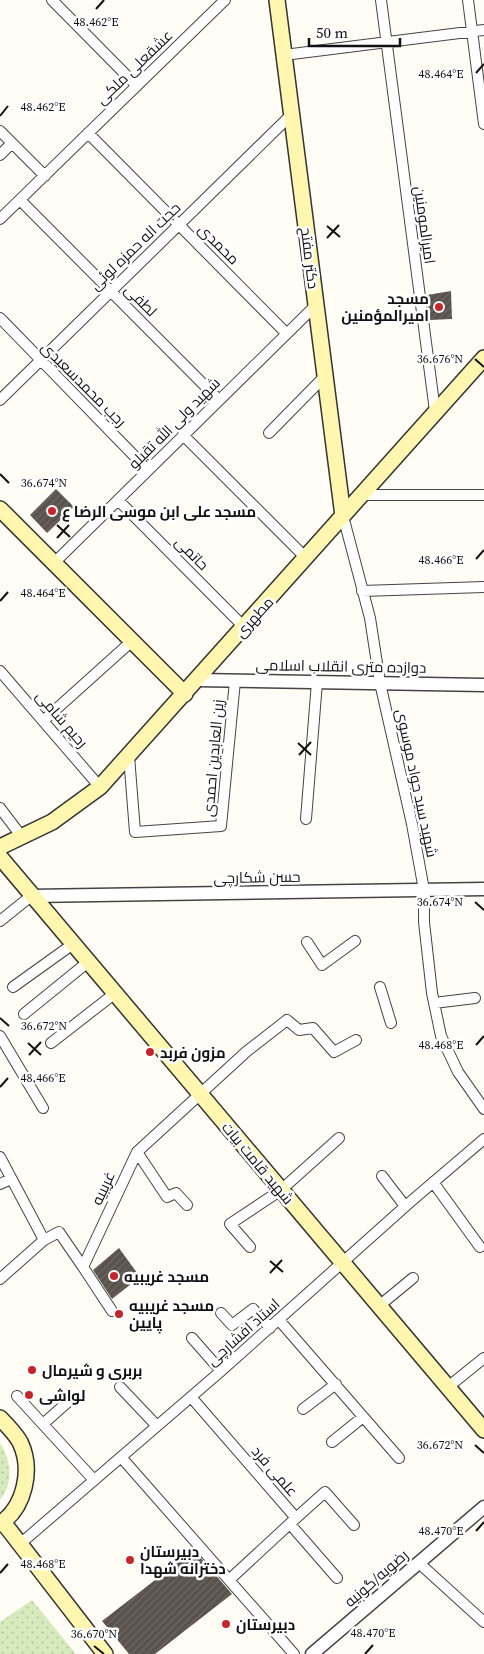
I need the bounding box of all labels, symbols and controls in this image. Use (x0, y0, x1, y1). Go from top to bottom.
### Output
text: 48.462°E (74, 14, 118, 30)
scale bar (309, 15, 400, 47)
text: 50 m (316, 22, 348, 43)
street label: عشقعلی ملکی (91, 25, 177, 109)
text: 48.464°E (419, 66, 463, 82)
text: 48.462°E (21, 99, 65, 115)
street label: امیرالمومنین (409, 185, 441, 265)
street label: حجت اله حمزه لوئی (85, 197, 185, 295)
street label: محمدی (194, 219, 244, 269)
street label: دکتر مفتح (295, 226, 324, 290)
street label: لطفی (120, 279, 162, 321)
place label: مسجد امیرالمؤمنین (341, 288, 429, 326)
marker: مسجد امیرالمؤمنین (433, 301, 445, 313)
street label: رجب محمدسعیدی (37, 337, 131, 431)
text: 36.676°N (417, 351, 463, 367)
street label: شهید ولی الله تقیلو (123, 372, 225, 474)
text: 36.674°N (21, 475, 67, 491)
place label: مسجد علی ابن موسی الرضا ع (62, 501, 256, 522)
marker: مسجد علی ابن موسی الرضا ع (46, 505, 58, 517)
street label: حاتمی (170, 531, 214, 575)
text: 48.466°E (419, 552, 463, 568)
text: 48.464°E (21, 585, 65, 601)
street label: مطهری (230, 592, 278, 642)
street label: دوازده متری انقلاب اسلامی (255, 654, 427, 678)
street label: رحیم شامی (31, 686, 93, 752)
street label: زین العابدین احمدی (197, 698, 229, 818)
street label: شهید سید جواد موسوی (391, 707, 443, 859)
street label: حسن شکارچی (213, 866, 301, 888)
text: 36.674°N (417, 894, 463, 910)
text: 36.672°N (21, 1018, 67, 1034)
text: 48.468°E (419, 1037, 463, 1053)
place label: مزون فربد (160, 1042, 226, 1063)
marker: مزون فربد (144, 1046, 156, 1058)
text: 48.466°E (21, 1070, 65, 1086)
street label: شهید قامت بیات (217, 1117, 299, 1209)
street label: غریبیه (86, 1168, 120, 1208)
place label: مسجد غریبیه (124, 1266, 209, 1287)
marker: مسجد غریبیه (108, 1270, 120, 1282)
street label: استاد افشارچی (202, 1293, 284, 1371)
place label: مسجد غریبیه پایین (129, 1295, 214, 1334)
marker: مسجد غریبیه پایین (113, 1308, 125, 1320)
place label: بربری و شیرمال (42, 1360, 142, 1381)
marker: بربری و شیرمال (26, 1364, 38, 1376)
place label: لواشی (39, 1385, 85, 1406)
marker: لواشی (23, 1389, 35, 1401)
text: 36.672°N (417, 1437, 463, 1453)
street label: علمی فرد (247, 1441, 303, 1501)
text: 48.470°E (419, 1523, 463, 1539)
place label: دبیرستان دخترانه شهدا (140, 1541, 226, 1579)
street label: رضویه/گونیه (340, 1544, 412, 1612)
marker: دبیرستان دخترانه شهدا (124, 1554, 136, 1566)
text: 48.468°E (21, 1556, 65, 1572)
place label: دبیرستان (236, 1614, 295, 1635)
marker: دبیرستان (220, 1618, 232, 1630)
text: 48.470°E (351, 1625, 395, 1641)
text: 36.670°N (71, 1626, 117, 1642)

